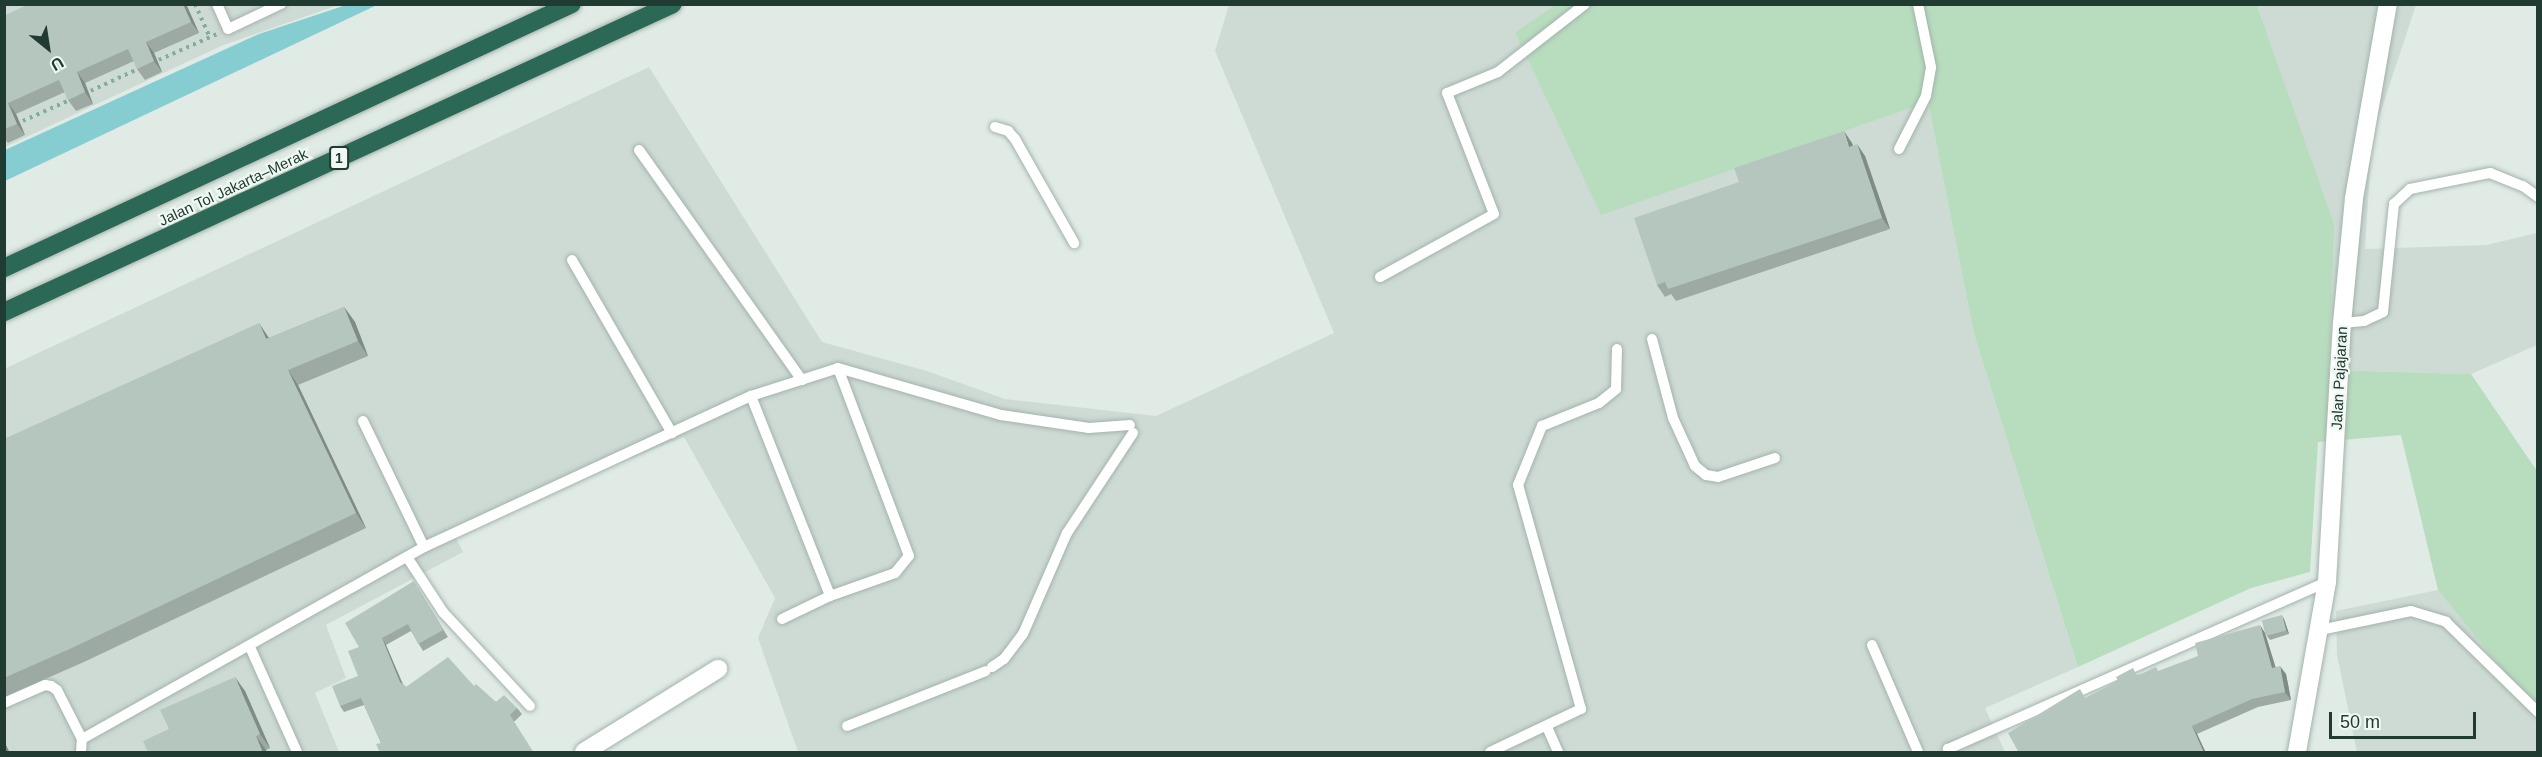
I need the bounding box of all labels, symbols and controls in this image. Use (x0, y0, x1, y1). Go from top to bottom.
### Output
north arrow (18, 18, 78, 78)
text: U (48, 54, 67, 74)
street label: Jalan Tol Jakarta–Merak (156, 144, 310, 230)
road number: 1 (328, 147, 350, 169)
street label: Jalan Pajajaran (2327, 326, 2351, 430)
scale bar (2332, 700, 2479, 738)
text: 50 m (2340, 712, 2380, 732)

